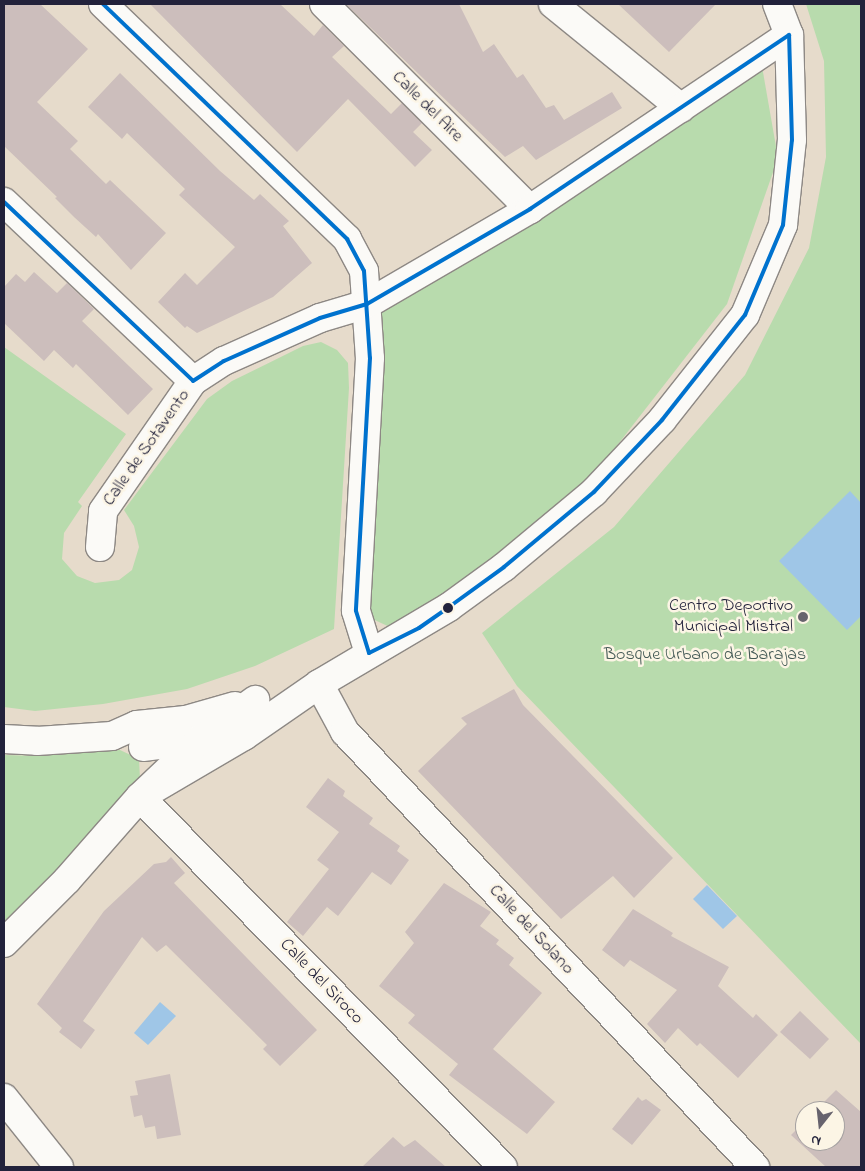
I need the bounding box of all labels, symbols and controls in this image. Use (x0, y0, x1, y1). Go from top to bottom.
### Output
street label: Calle del Aire (387, 67, 467, 147)
street label: Calle de Sotavento (99, 386, 195, 510)
place label: Centro Deportivo Municipal Mistral (669, 596, 793, 638)
unlabelled marker (443, 603, 453, 613)
marker: Centro Deportivo Municipal Mistral (797, 611, 809, 623)
park label: Bosque Urbano de Barajas (604, 644, 806, 666)
street label: Calle del Solano (484, 880, 578, 980)
street label: Calle del Siroco (275, 935, 367, 1029)
north arrow (795, 1101, 845, 1151)
text: N (809, 1129, 823, 1151)

